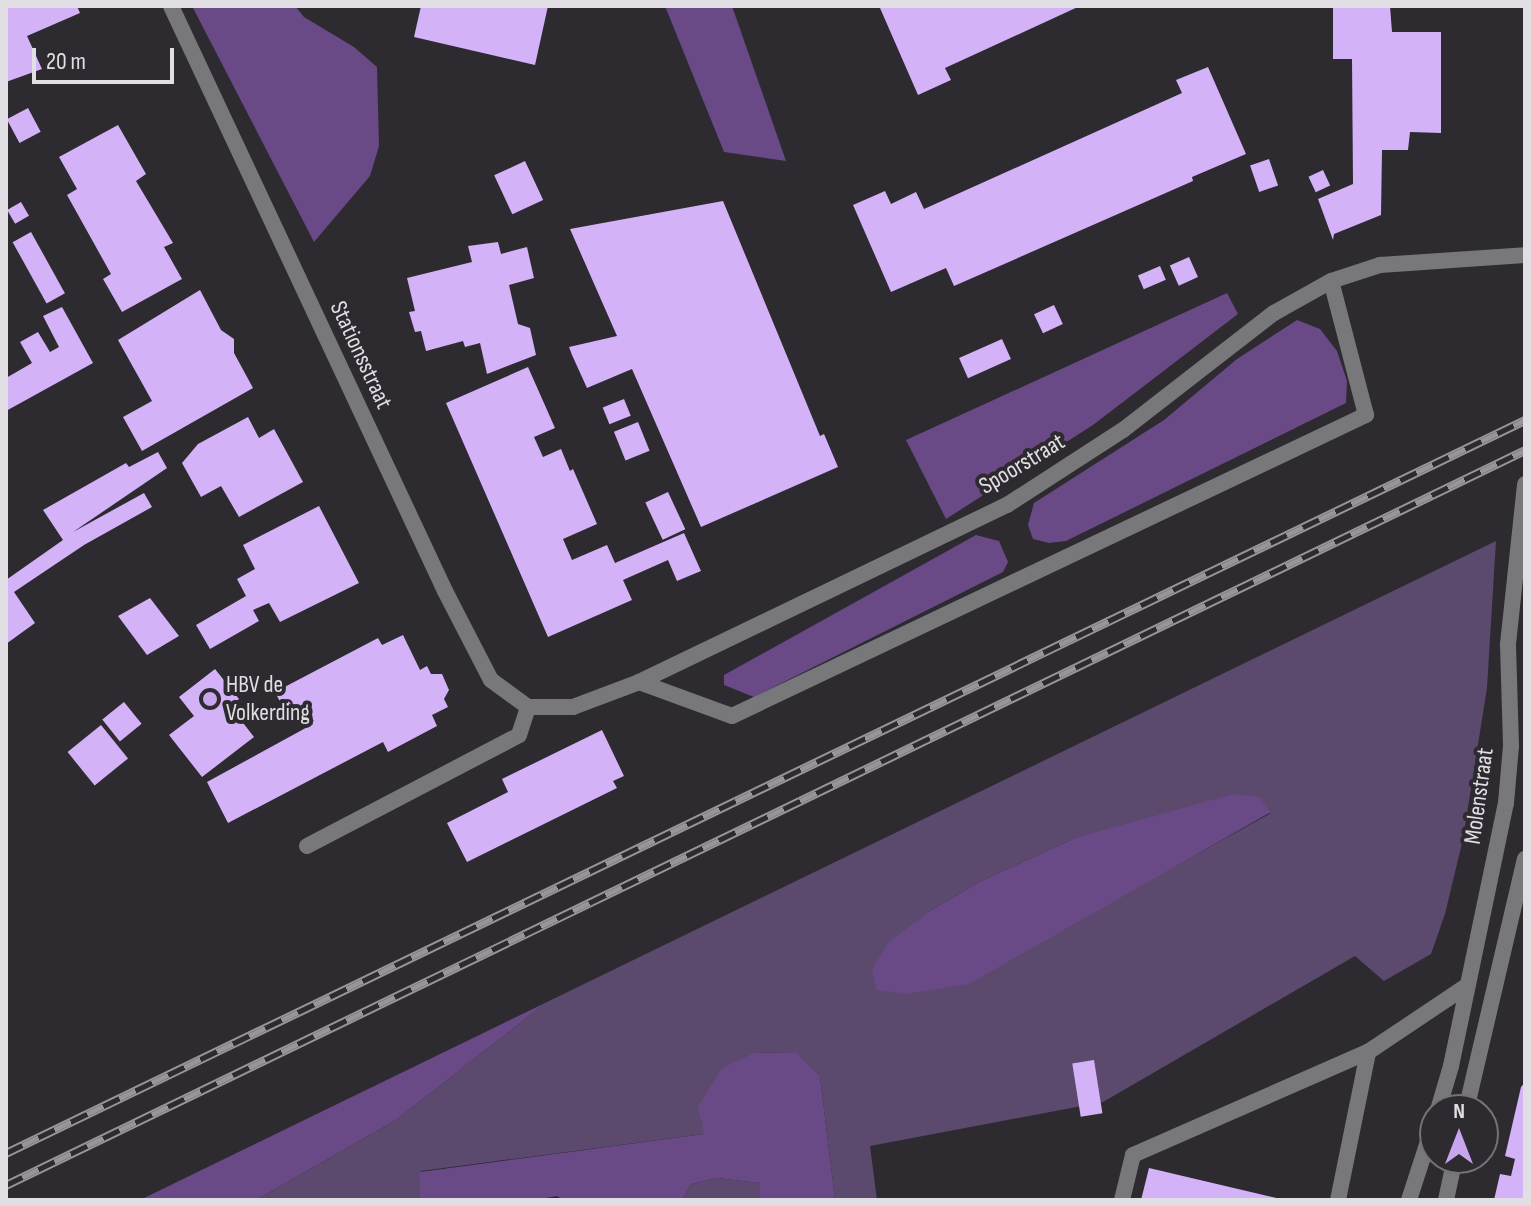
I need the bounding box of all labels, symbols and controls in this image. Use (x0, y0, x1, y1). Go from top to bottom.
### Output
scale bar (36, 32, 178, 82)
text: 20 m (46, 47, 86, 76)
street label: Stationsstraat (324, 297, 398, 413)
street label: Spoorstraat (974, 427, 1070, 501)
place label: HBV de Volkerding (226, 671, 310, 727)
marker: HBV de Volkerding (201, 690, 219, 708)
street label: Molenstraat (1458, 746, 1500, 846)
north arrow (1419, 1094, 1499, 1174)
text: N (1453, 1098, 1465, 1125)

